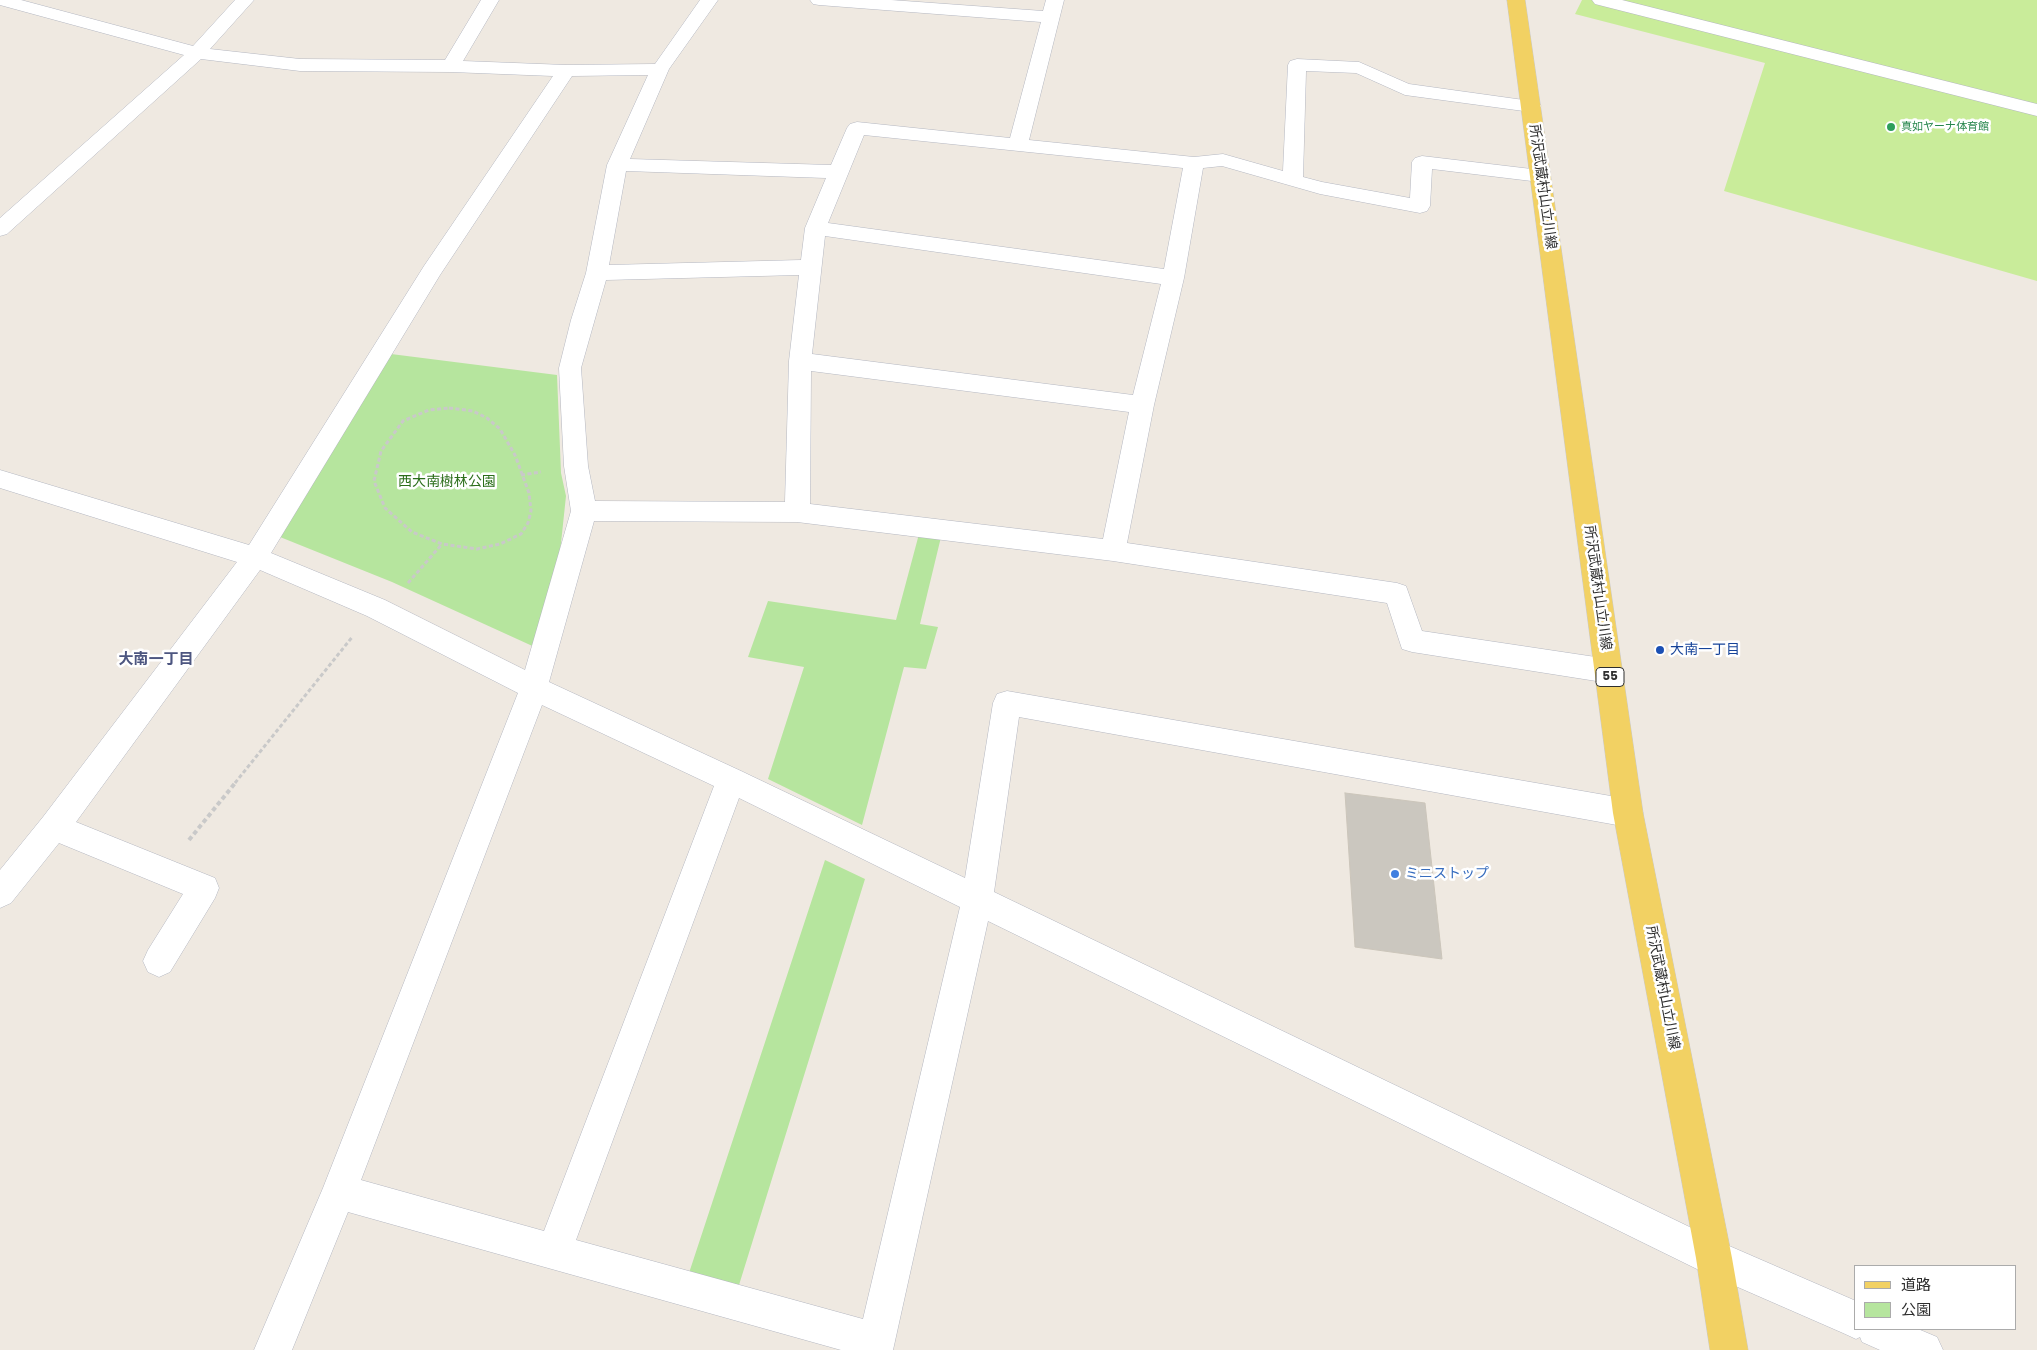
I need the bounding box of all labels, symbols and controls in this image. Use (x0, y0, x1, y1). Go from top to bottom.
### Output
place label: 真如ヤーナ体育館 (1901, 120, 1989, 134)
marker: 真如ヤーナ体育館 (1885, 121, 1897, 133)
street label: 所沢武蔵村山立川線 (1525, 123, 1559, 251)
park label: 西大南樹林公園 (398, 474, 496, 490)
street label: 所沢武蔵村山立川線 (1580, 524, 1614, 652)
place label: 大南一丁目 (1670, 642, 1740, 658)
marker: 大南一丁目 (1654, 644, 1666, 656)
district label: 大南一丁目 (119, 651, 193, 669)
road number: 55 (1596, 668, 1624, 686)
place label: ミニストップ (1405, 866, 1489, 882)
marker: ミニストップ (1389, 868, 1401, 880)
street label: 所沢武蔵村山立川線 (1642, 925, 1682, 1051)
legend (1854, 1265, 2017, 1330)
text: 道路 (1901, 1274, 1931, 1295)
text: 公園 (1901, 1299, 1931, 1320)

